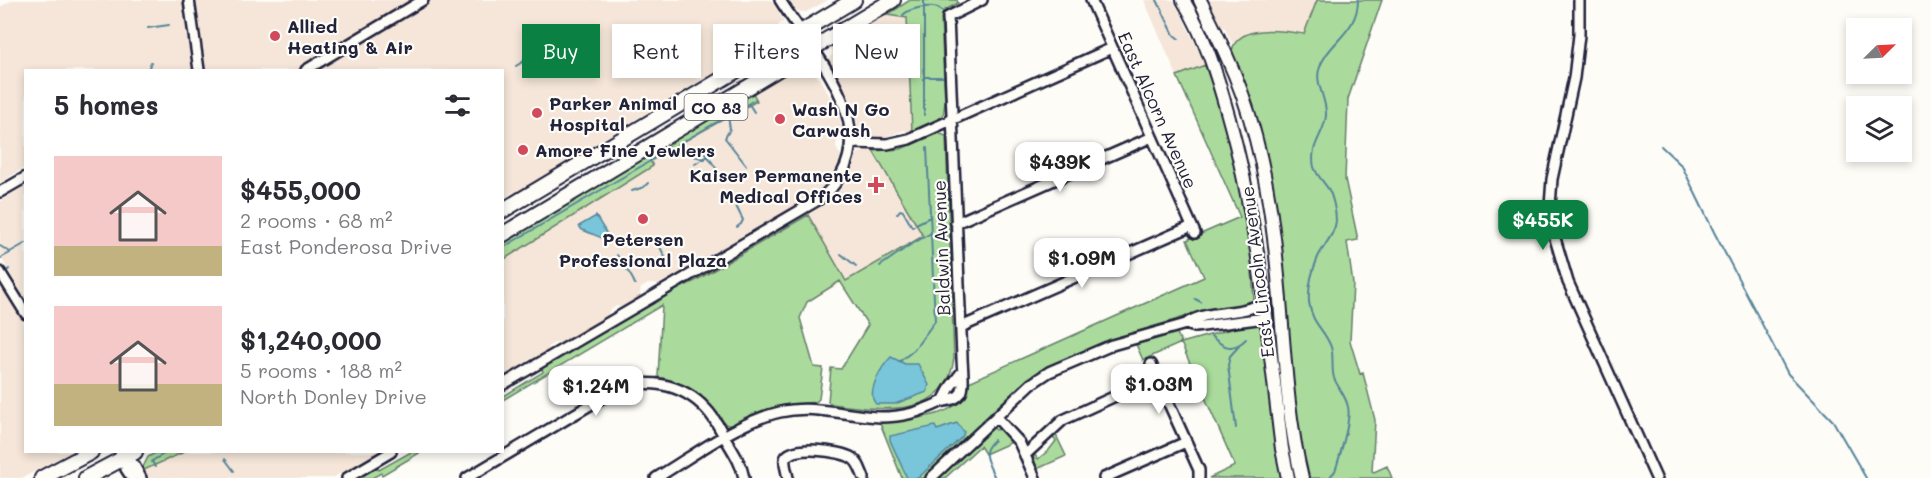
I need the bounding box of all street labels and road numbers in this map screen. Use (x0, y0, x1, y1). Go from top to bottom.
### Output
street label: East Alcorn Avenue (1113, 28, 1203, 192)
road number: CO 83 (684, 94, 748, 120)
street label: Baldwin Avenue (927, 180, 955, 316)
street label: East Lincoln Avenue (1235, 185, 1279, 359)

